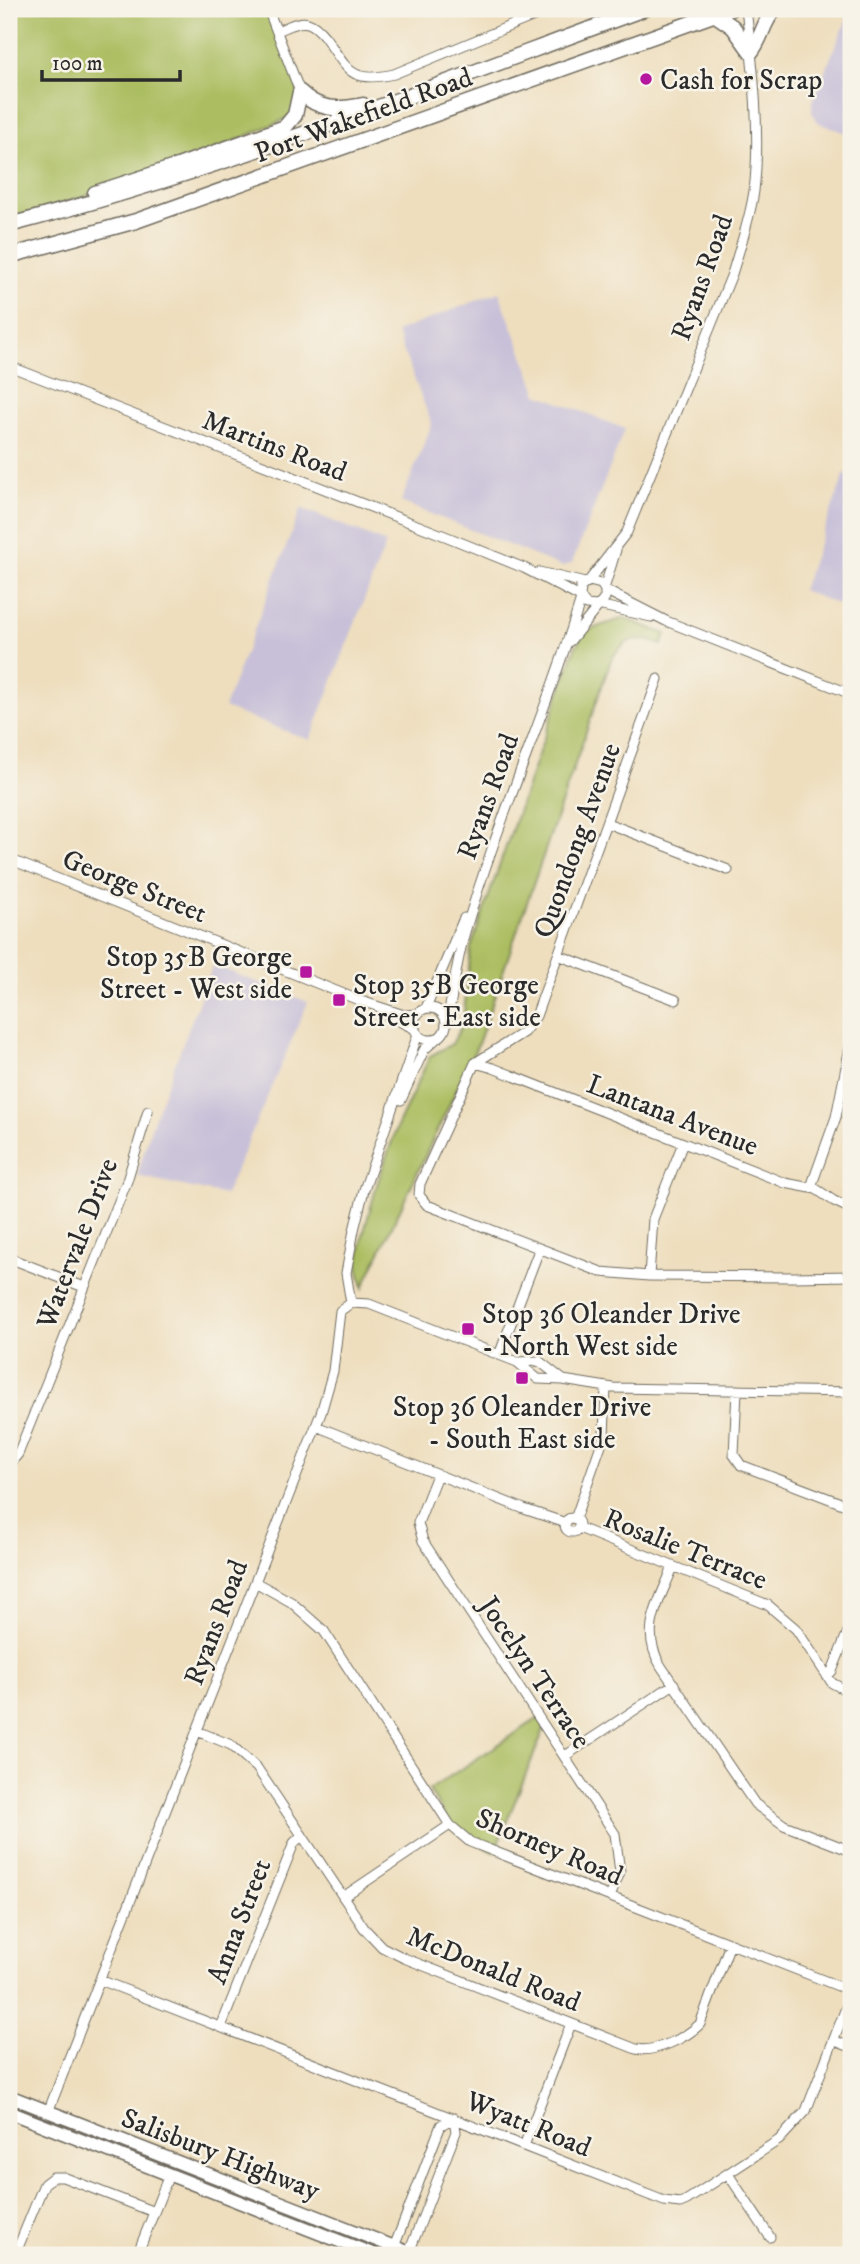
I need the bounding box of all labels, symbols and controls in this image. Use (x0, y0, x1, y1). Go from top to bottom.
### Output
scale bar (42, 38, 180, 82)
text: 100 m (52, 51, 103, 77)
street label: Port Wakefield Road (250, 60, 477, 171)
place label: Cash for Scrap (660, 63, 822, 98)
marker: Cash for Scrap (638, 71, 654, 87)
street label: Ryans Road (663, 210, 741, 345)
street label: Martins Road (197, 403, 352, 490)
street label: Ryans Road (449, 729, 527, 864)
street label: Quondong Avenue (526, 738, 629, 943)
street label: George Street (57, 842, 212, 931)
place label: Stop 35B George Street - West side (100, 940, 292, 1007)
marker: Stop 35B George Street - West side (298, 964, 314, 980)
place label: Stop 35B George Street - East side (353, 968, 541, 1035)
marker: Stop 35B George Street - East side (331, 992, 347, 1008)
street label: Lantana Avenue (582, 1067, 763, 1164)
street label: Watervale Drive (29, 1153, 126, 1335)
place label: Stop 36 Oleander Drive - North West side (482, 1297, 741, 1364)
marker: Stop 36 Oleander Drive - North West side (460, 1321, 476, 1337)
marker: Stop 36 Oleander Drive - South East side (514, 1370, 530, 1386)
place label: Stop 36 Oleander Drive - South East side (393, 1390, 651, 1457)
street label: Rosalie Terrace (599, 1501, 772, 1598)
street label: Ryans Road (177, 1555, 256, 1690)
street label: Jocelyn Terrace (469, 1588, 599, 1756)
street label: Shorney Road (470, 1801, 628, 1894)
street label: Anna Street (200, 1854, 279, 1989)
street label: McDonald Road (401, 1919, 586, 2020)
street label: Wyatt Road (460, 2083, 596, 2165)
street label: Salisbury Highway (116, 2100, 325, 2209)

